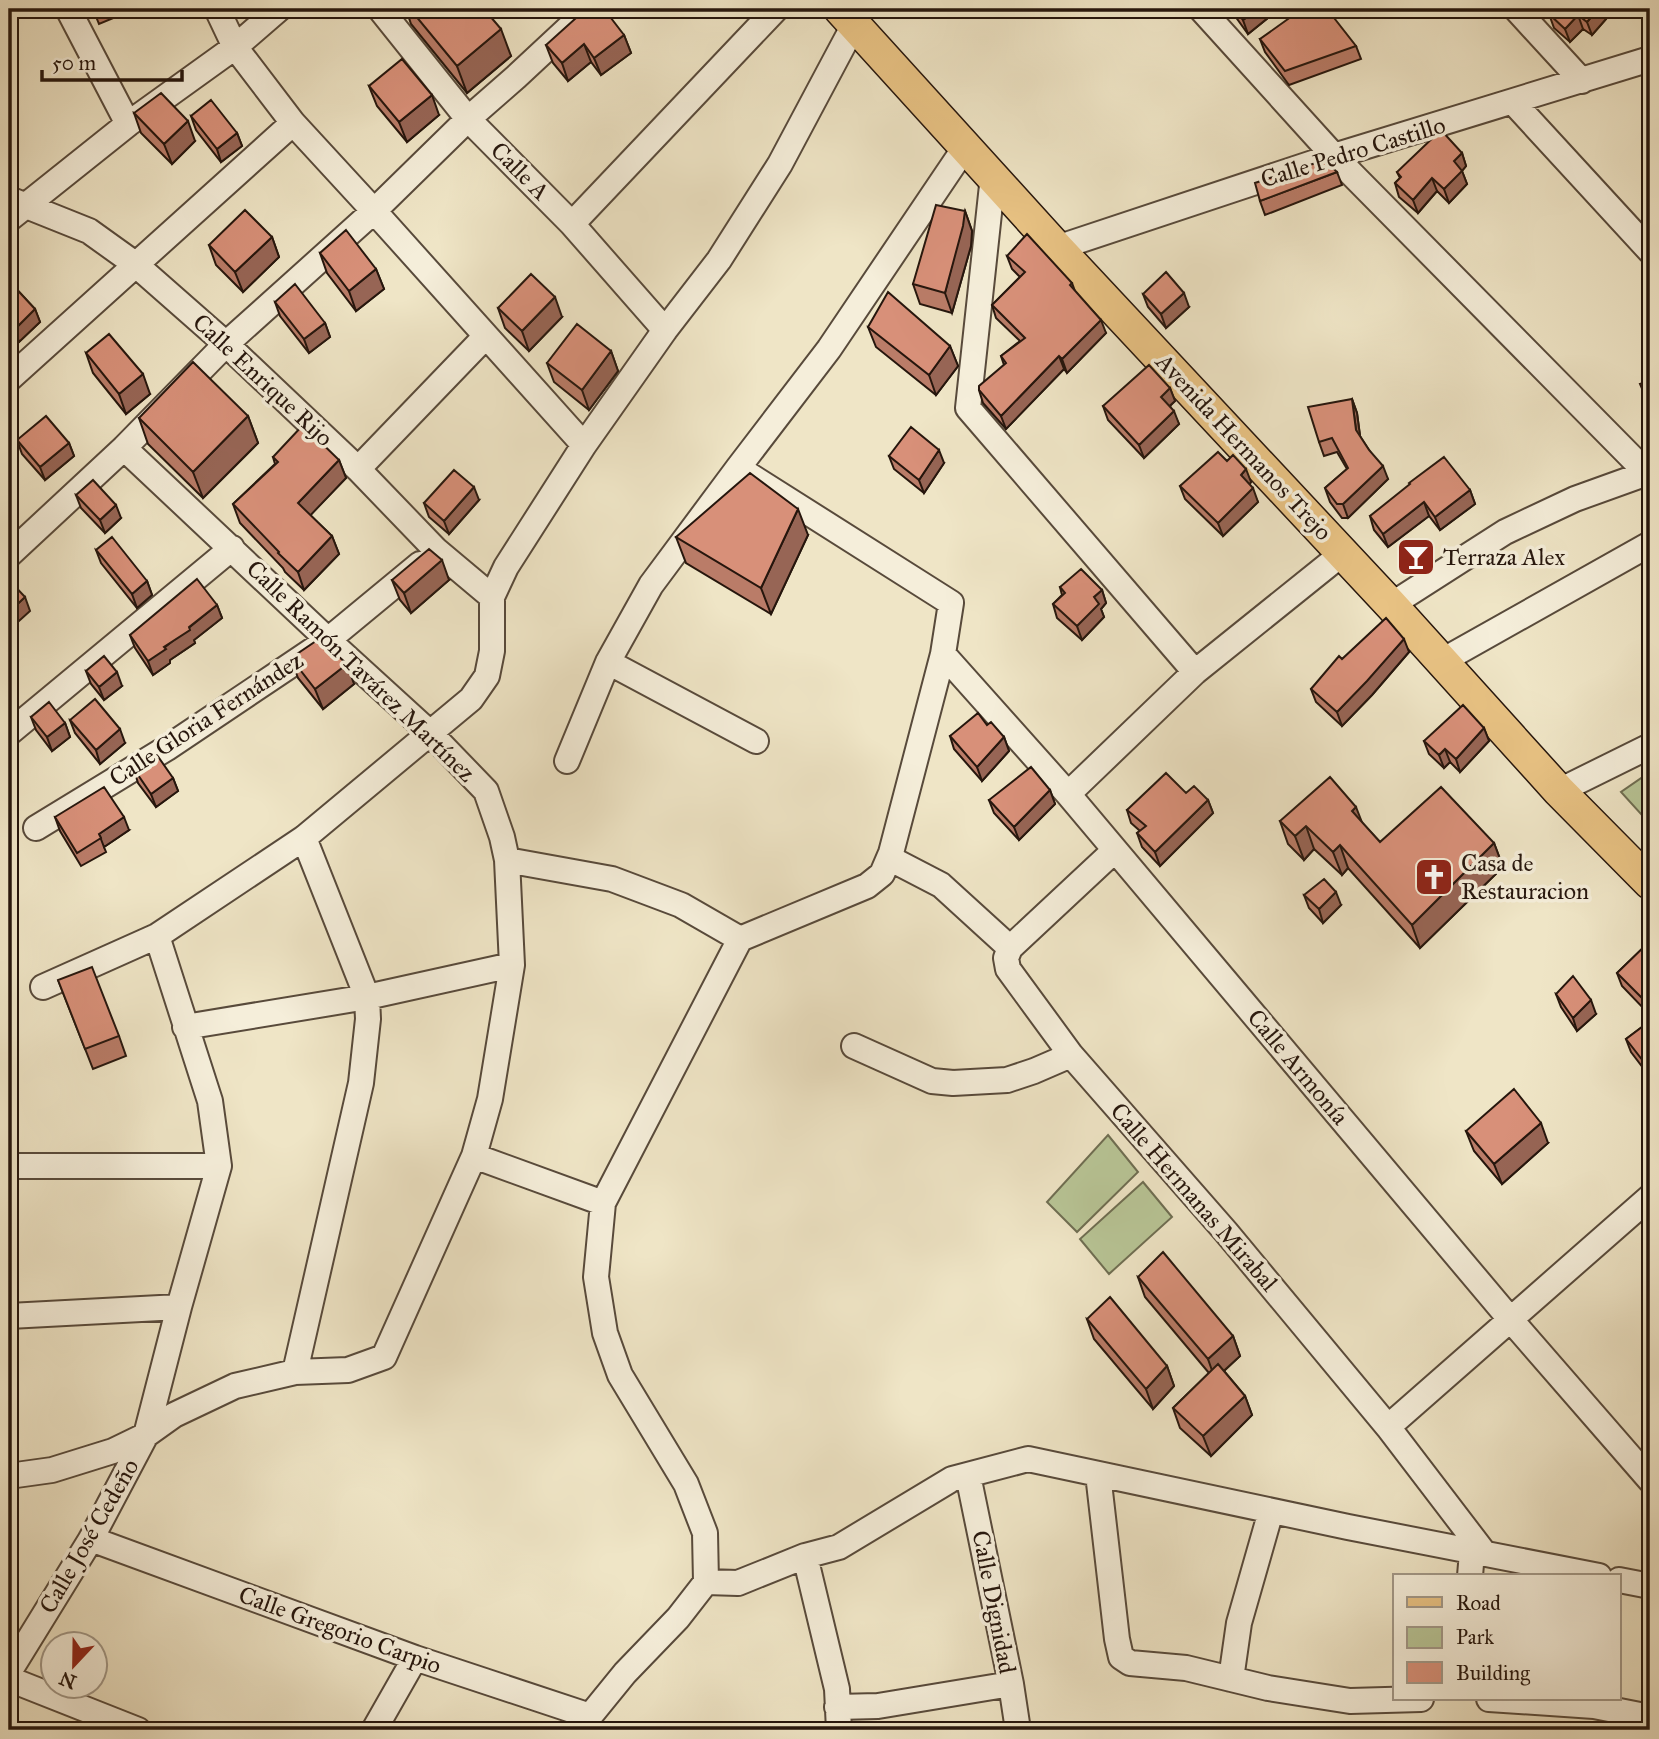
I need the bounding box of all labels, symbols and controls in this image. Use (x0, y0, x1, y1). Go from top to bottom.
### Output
scale bar (42, 38, 182, 82)
text: 50 m (52, 50, 97, 76)
street label: Calle Pedro Castillo (1257, 110, 1449, 194)
street label: Calle A (484, 135, 556, 207)
street label: Calle Enrique Rijo (186, 307, 340, 453)
street label: Avenida Hermanos Trejo (1149, 346, 1339, 547)
bar icon: Terraza Alex (1395, 536, 1437, 578)
place label: Terraza Alex (1443, 542, 1566, 572)
street label: Calle Ramón Tavárez Martínez (240, 554, 482, 788)
street label: Calle Gloria Fernández (103, 645, 309, 793)
place label: Casa de Restauracion (1461, 848, 1589, 906)
church icon: Casa de Restauracion (1413, 856, 1455, 898)
street label: Calle Armonía (1241, 1003, 1356, 1132)
street label: Calle Hermanas Mirabal (1104, 1097, 1284, 1298)
street label: Calle José Cedeño (33, 1453, 145, 1619)
street label: Calle Dignidad (965, 1528, 1023, 1676)
legend (1393, 1574, 1620, 1700)
street label: Calle Gregorio Carpio (235, 1579, 445, 1681)
text: Road (1456, 1590, 1501, 1616)
text: Park (1456, 1624, 1494, 1650)
north arrow (38, 1630, 108, 1700)
text: Building (1456, 1660, 1530, 1686)
text: N (56, 1667, 80, 1694)

